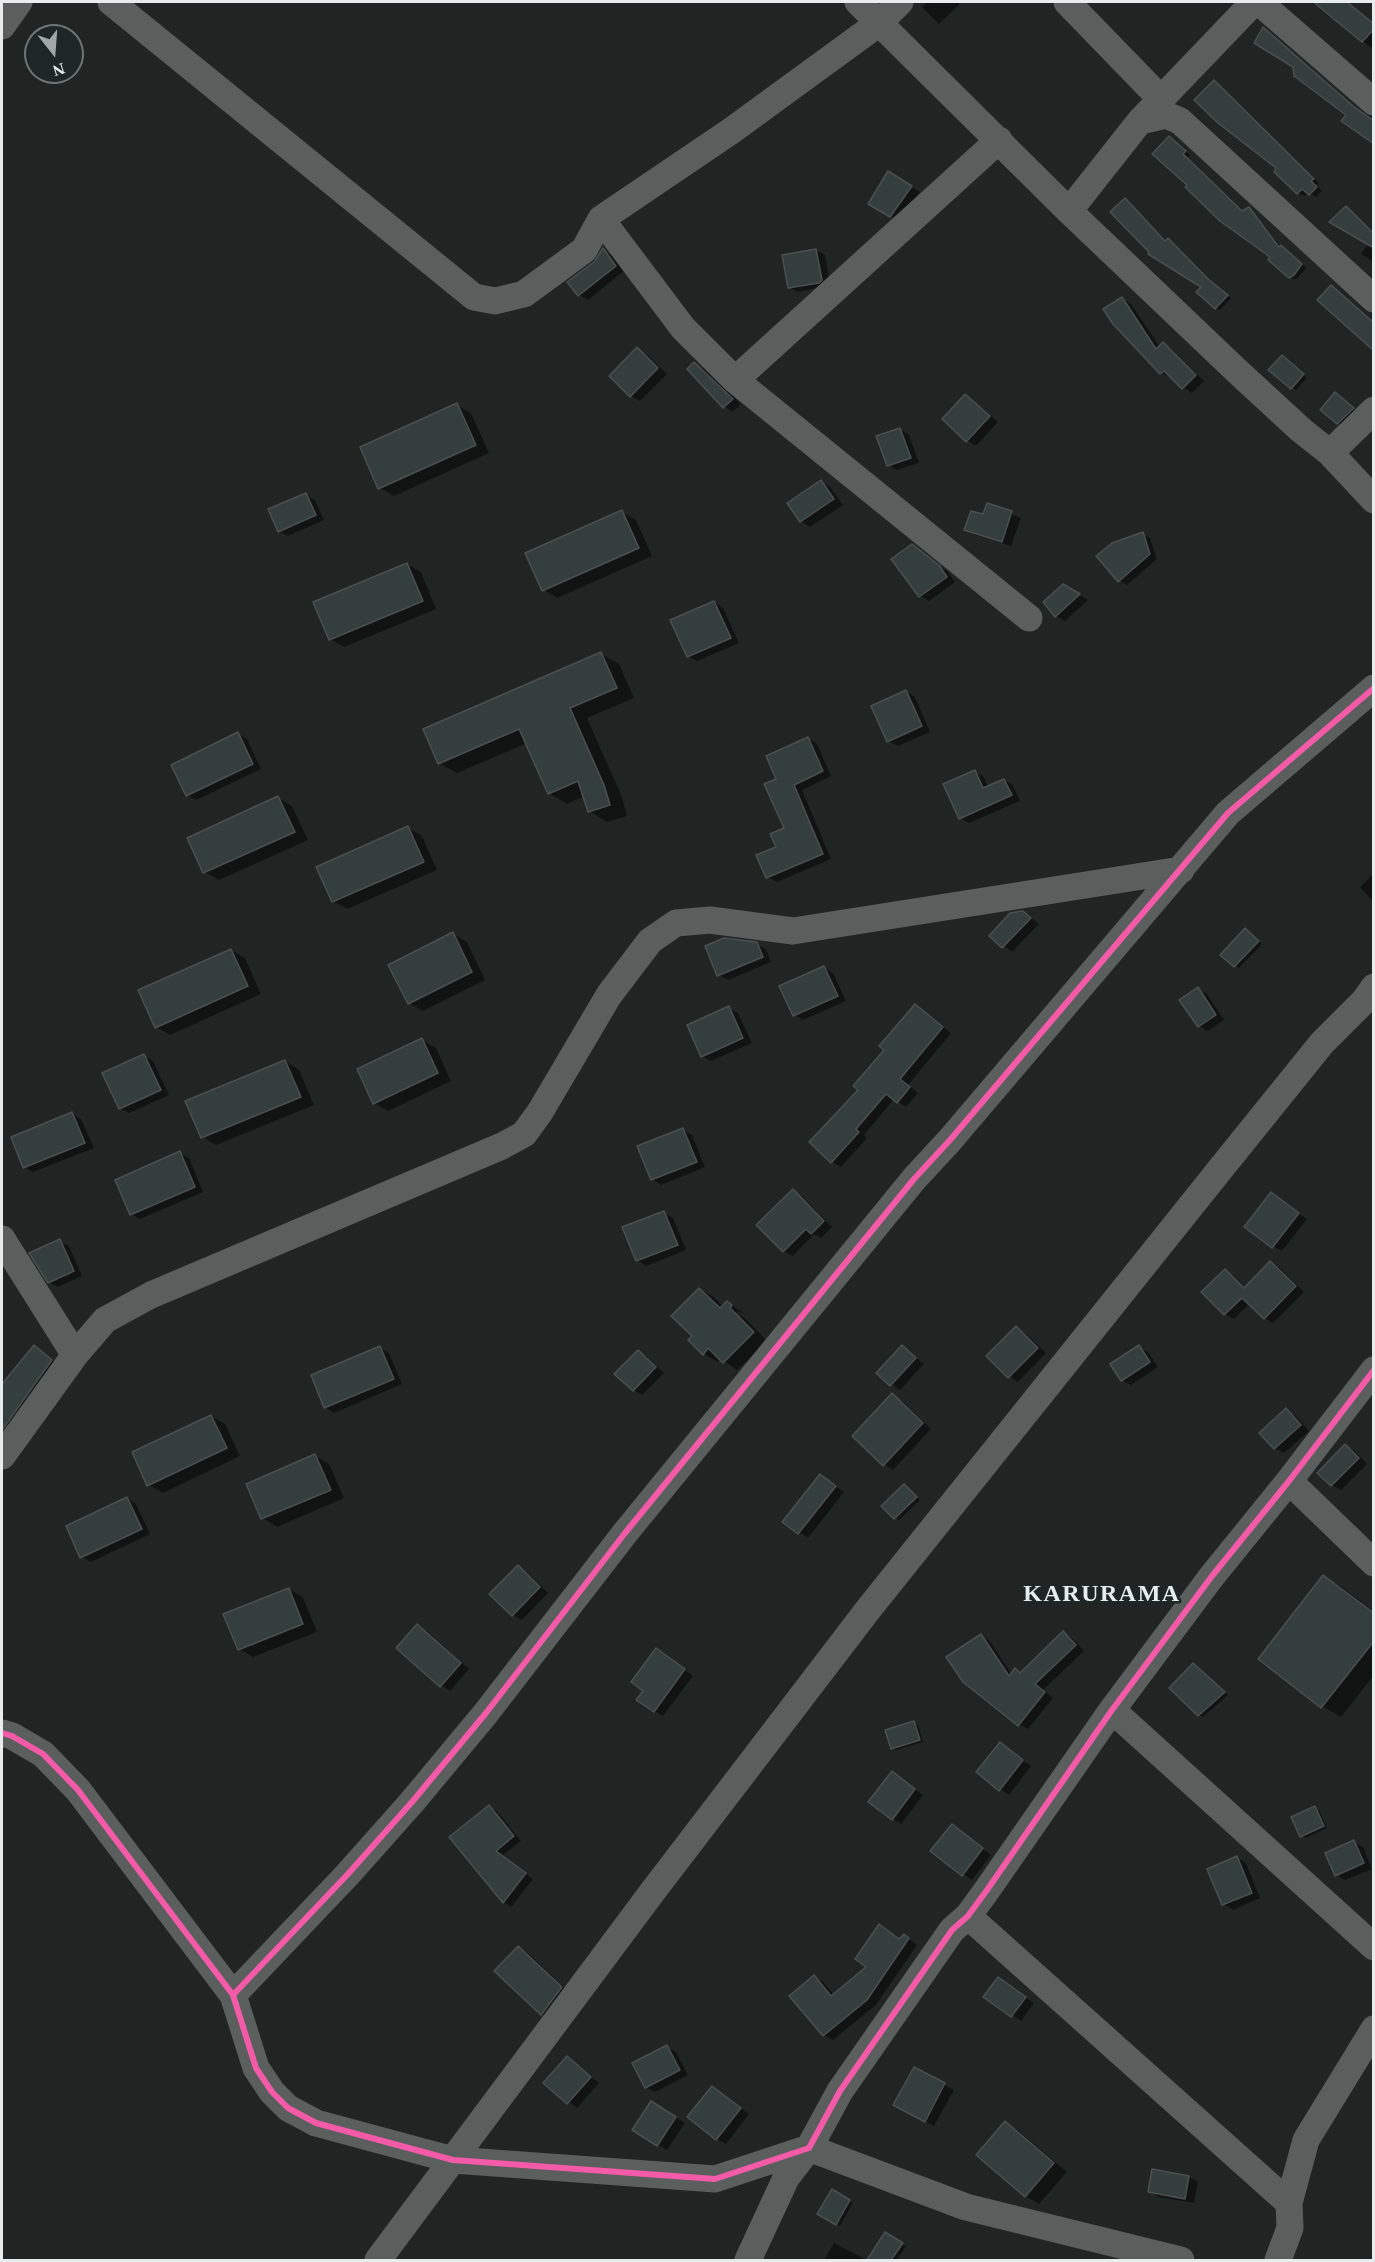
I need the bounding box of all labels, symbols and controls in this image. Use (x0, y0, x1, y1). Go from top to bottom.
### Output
north arrow (24, 24, 84, 84)
text: N (51, 60, 67, 80)
district label: KARURAMA (1023, 1581, 1181, 1609)

